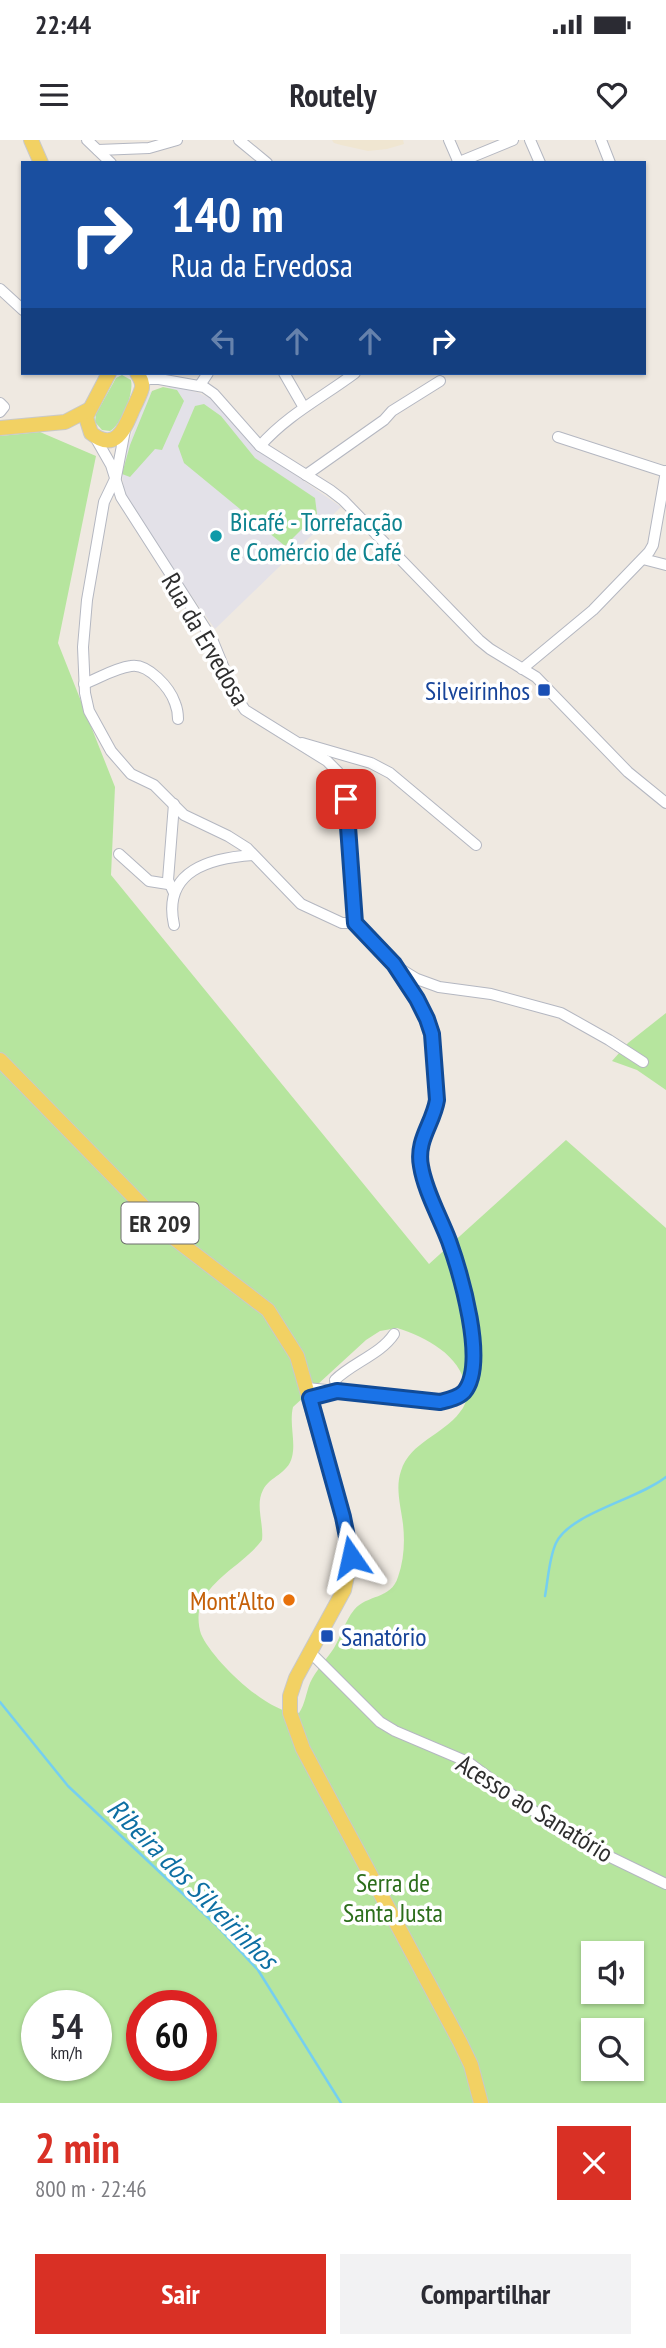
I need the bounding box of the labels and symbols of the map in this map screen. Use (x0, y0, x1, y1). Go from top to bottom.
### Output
place label: Bicafé - Torrefacção e Comércio de Café (230, 505, 403, 568)
marker: Bicafé - Torrefacção e Comércio de Café (208, 528, 224, 544)
street label: Rua da Ervedosa (155, 567, 257, 711)
place label: Silveirinhos (425, 674, 530, 707)
marker: Silveirinhos (536, 682, 552, 698)
pin (316, 769, 376, 829)
road number: ER 209 (122, 1203, 198, 1244)
position arrow (314, 1520, 388, 1594)
place label: Mont'Alto (190, 1584, 275, 1617)
marker: Mont'Alto (281, 1592, 297, 1608)
place label: Sanatório (341, 1620, 427, 1653)
marker: Sanatório (319, 1628, 335, 1644)
street label: Acesso ao Sanatório (451, 1747, 619, 1869)
water label: Ribeira dos Silveirinhos (100, 1790, 288, 1978)
park label: Serra de Santa Justa (343, 1866, 443, 1929)
speed limit sign: 60 (126, 1990, 217, 2081)

